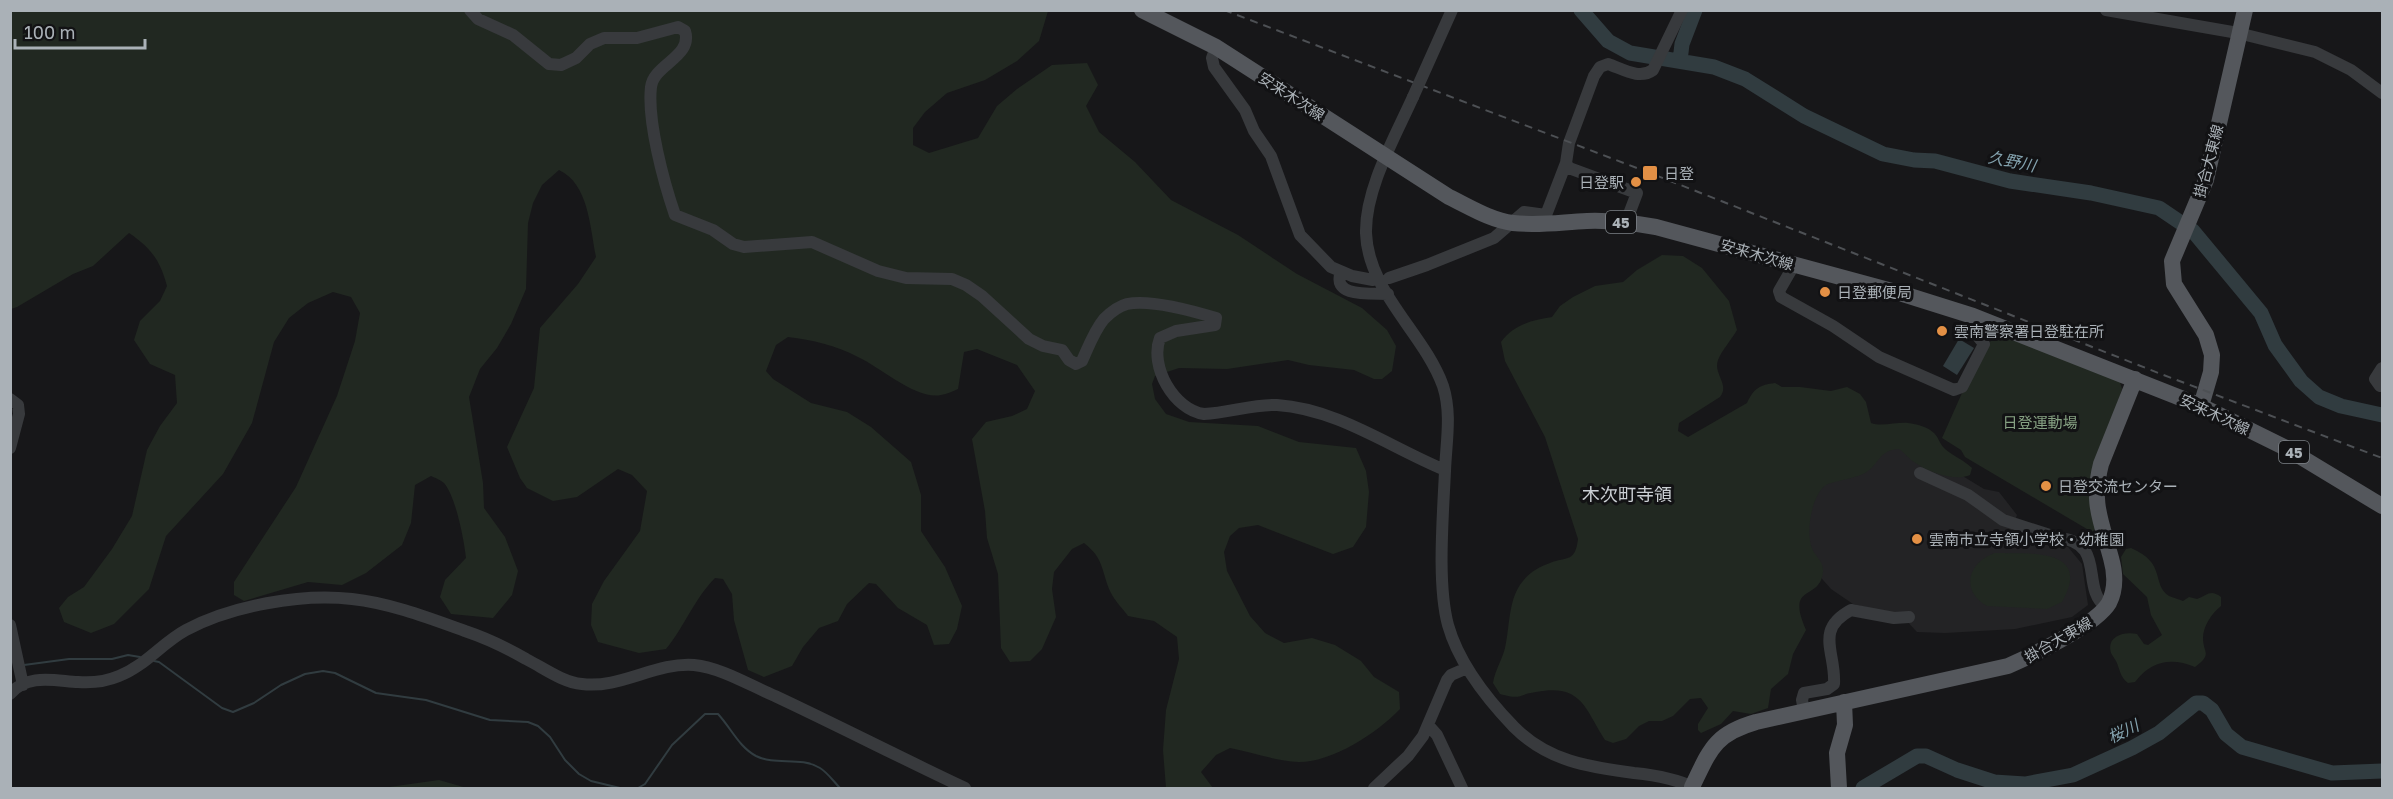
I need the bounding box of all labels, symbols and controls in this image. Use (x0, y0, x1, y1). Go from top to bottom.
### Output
scale bar (15, 12, 146, 50)
text: 100 m (24, 21, 75, 43)
street label: 安来木次線 (1256, 68, 1328, 124)
street label: 掛合大東線 (2190, 122, 2226, 200)
water label: 久野川 (1987, 147, 2039, 176)
marker: 日登 (1641, 164, 1659, 182)
place label: 日登 (1664, 164, 1694, 182)
place label: 日登駅 (1579, 173, 1624, 191)
marker: 日登駅 (1629, 175, 1643, 189)
road number: 45 (1606, 211, 1636, 233)
street label: 安来木次線 (1718, 235, 1796, 273)
place label: 日登郵便局 (1837, 283, 1912, 301)
marker: 日登郵便局 (1818, 285, 1832, 299)
place label: 雲南警察署日登駐在所 (1954, 322, 2104, 340)
marker: 雲南警察署日登駐在所 (1935, 324, 1949, 338)
street label: 安来木次線 (2177, 390, 2253, 438)
park label: 日登運動場 (2002, 413, 2078, 431)
road number: 45 (2279, 441, 2309, 463)
place label: 日登交流センター (2058, 477, 2178, 495)
marker: 日登交流センター (2039, 479, 2053, 493)
district label: 木次町寺領 (1582, 483, 1672, 505)
place label: 雲南市立寺領小学校・幼稚園 (1929, 530, 2124, 548)
marker: 雲南市立寺領小学校・幼稚園 (1910, 532, 1924, 546)
street label: 掛合大東線 (2021, 612, 2095, 666)
water label: 桜川 (2104, 714, 2144, 747)

